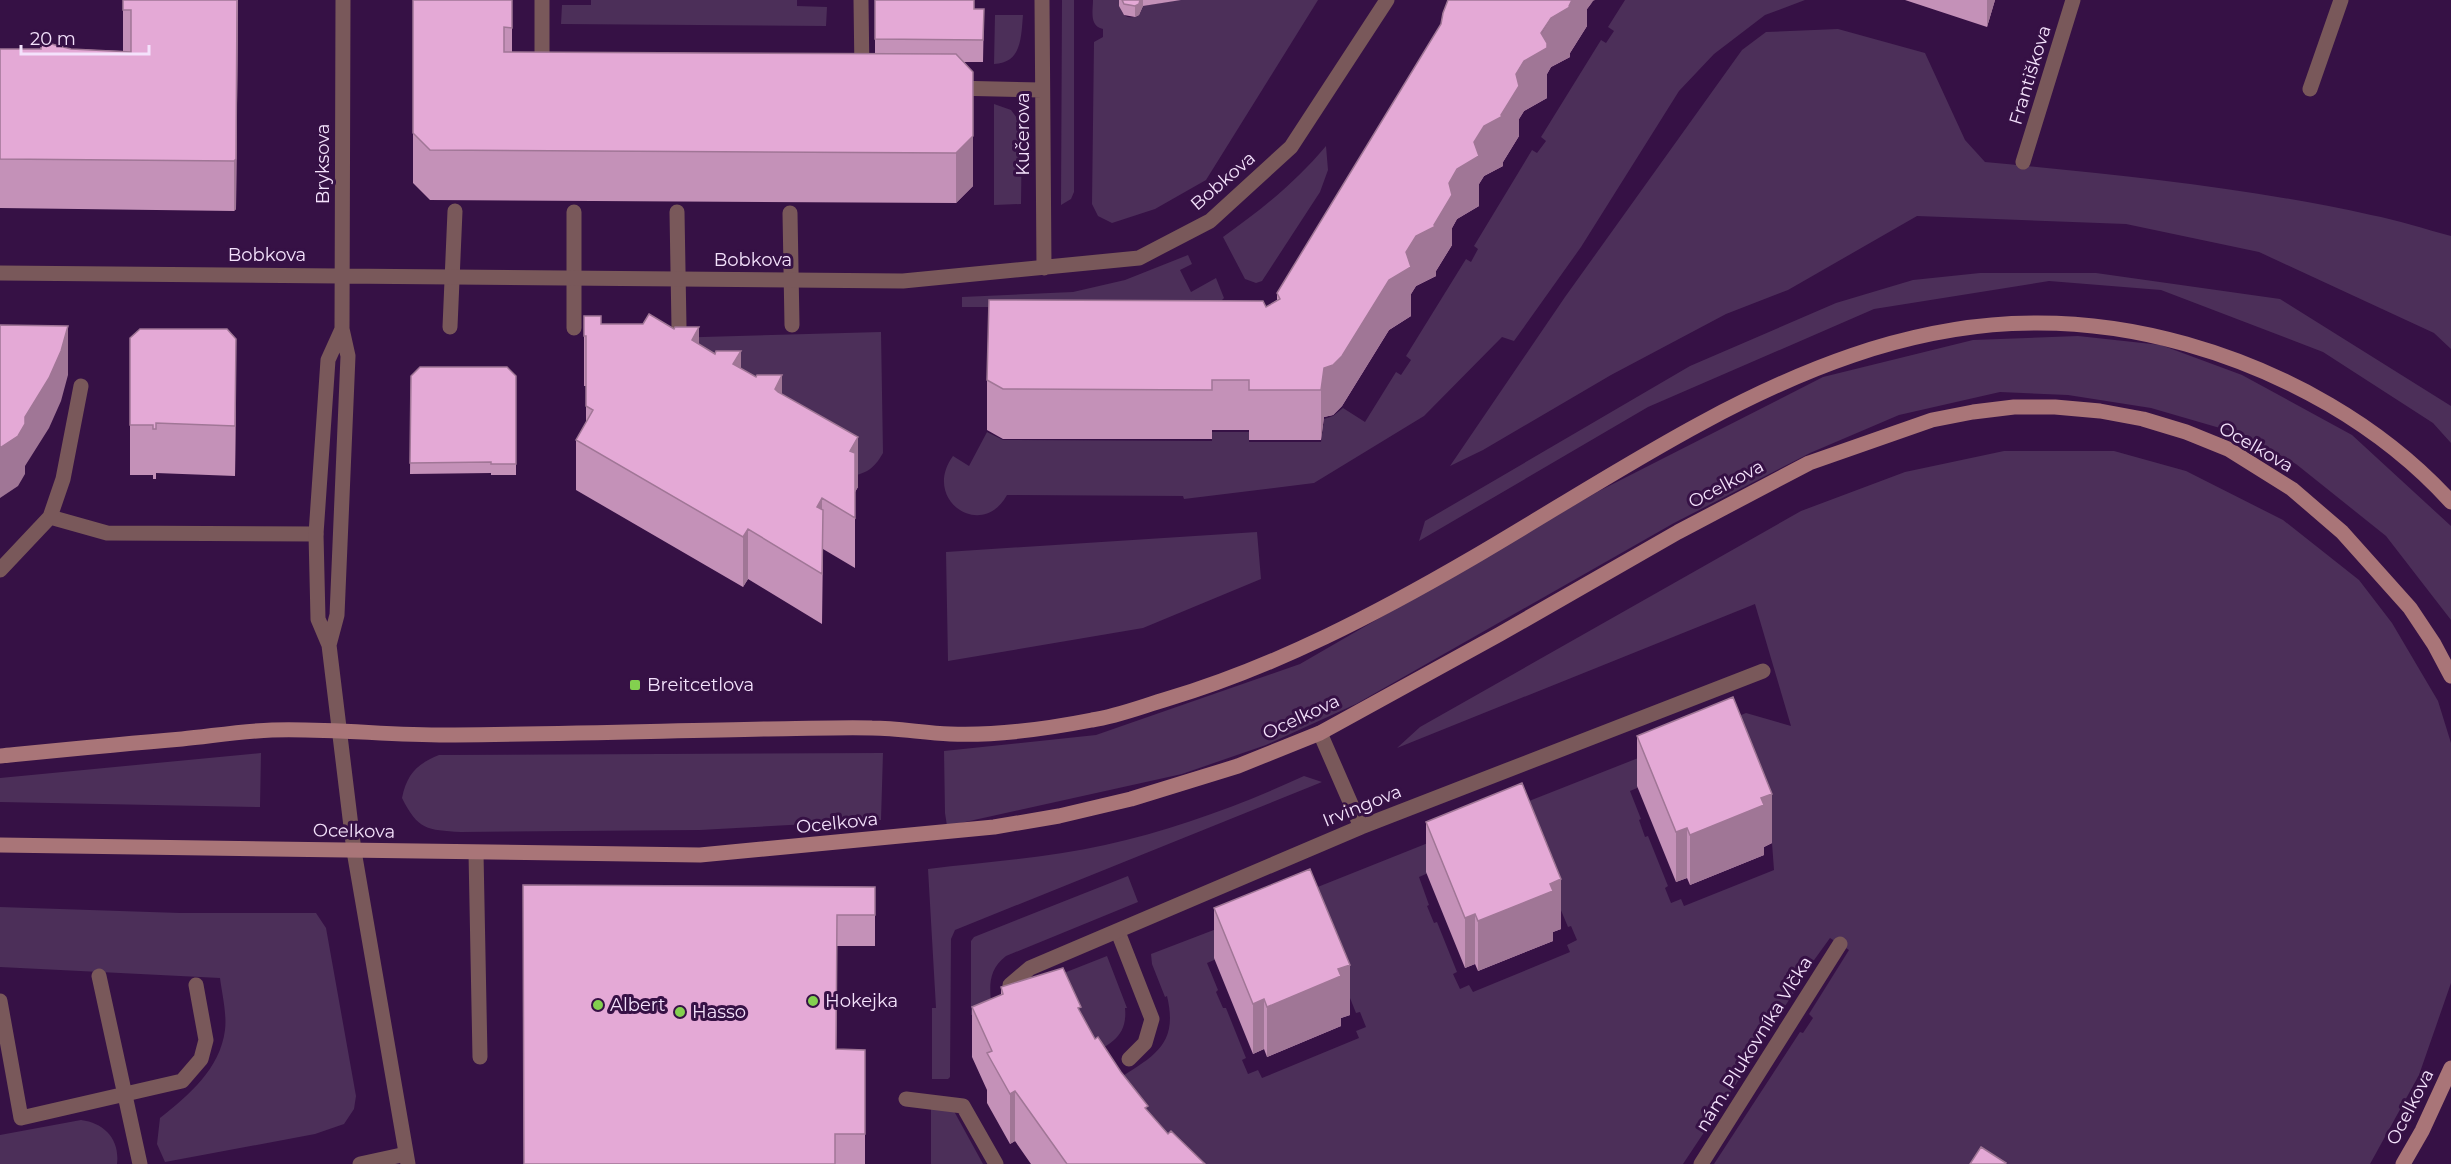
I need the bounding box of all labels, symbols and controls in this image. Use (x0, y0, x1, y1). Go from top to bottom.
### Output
scale bar (21, 18, 148, 56)
street label: Františkova (2004, 23, 2056, 127)
text: 20 m (30, 28, 76, 50)
street label: Kučerova (1012, 92, 1034, 176)
street label: Bryksova (312, 124, 334, 204)
street label: Bobkova (1186, 147, 1260, 215)
street label: Bobkova (228, 244, 306, 266)
street label: Bobkova (714, 249, 792, 271)
street label: Ocelkova (2215, 417, 2297, 477)
street label: Ocelkova (1685, 455, 1767, 513)
place label: Breitcetlova (647, 674, 754, 696)
marker: Breitcetlova (628, 678, 642, 692)
street label: Ocelkova (1259, 690, 1343, 744)
street label: Irvingova (1319, 780, 1405, 832)
street label: Ocelkova (795, 808, 879, 838)
street label: Ocelkova (313, 819, 395, 843)
street label: nám. Plukovníka Vlčka (1691, 952, 1817, 1136)
place label: Hokejka (825, 990, 898, 1012)
place label: Albert (610, 994, 666, 1016)
marker: Hokejka (806, 994, 820, 1008)
marker: Albert (591, 998, 605, 1012)
place label: Hasso (692, 1001, 746, 1023)
marker: Hasso (673, 1005, 687, 1019)
street label: Ocelkova (2382, 1065, 2438, 1149)

